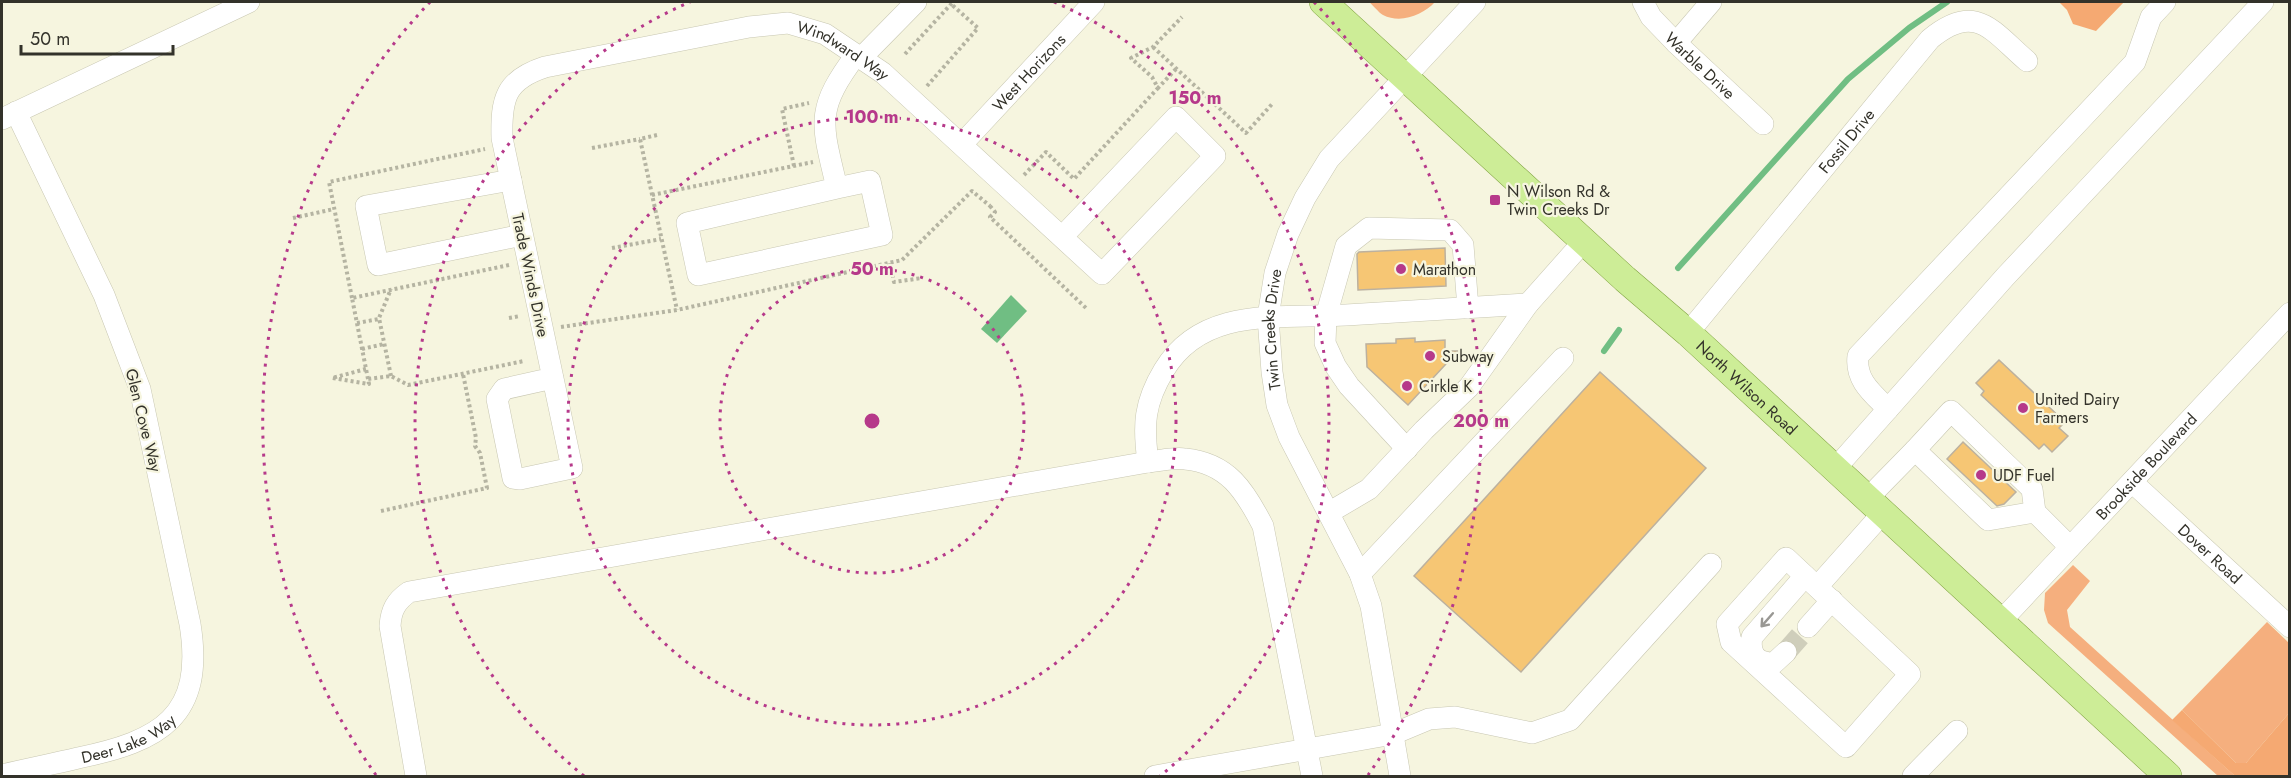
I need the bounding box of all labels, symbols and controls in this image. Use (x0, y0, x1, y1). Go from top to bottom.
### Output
street label: Windward Way (794, 15, 895, 86)
scale bar (21, 18, 172, 56)
text: 50 m (30, 26, 70, 52)
street label: Warble Drive (1659, 27, 1740, 105)
street label: West Horizons (987, 29, 1071, 116)
text: 150 m (1169, 85, 1221, 111)
text: 100 m (845, 104, 899, 130)
street label: Fossil Drive (1813, 104, 1880, 178)
place label: N Wilson Rd & Twin Creeks Dr (1507, 180, 1610, 221)
marker: N Wilson Rd & Twin Creeks Dr (1488, 193, 1502, 207)
street label: Trade Winds Drive (506, 211, 555, 339)
text: 50 m (850, 256, 894, 282)
place label: Marathon (1413, 258, 1476, 281)
marker: Marathon (1394, 262, 1408, 276)
street label: Twin Creeks Drive (1257, 267, 1287, 392)
street label: North Wilson Road (1691, 335, 1802, 440)
place label: Subway (1442, 345, 1495, 368)
marker: Subway (1423, 349, 1437, 363)
street label: Glen Cove Way (120, 366, 168, 475)
place label: Cirkle K (1419, 375, 1472, 398)
marker: Cirkle K (1400, 379, 1414, 393)
place label: United Dairy Farmers (2035, 388, 2120, 429)
marker: United Dairy Farmers (2016, 401, 2030, 415)
text: 200 m (1453, 408, 1509, 434)
street label: Brookside Boulevard (2091, 408, 2202, 525)
centre of rings (862, 411, 882, 431)
place label: UDF Fuel (1993, 464, 2055, 487)
marker: UDF Fuel (1974, 468, 1988, 482)
street label: Dover Road (2173, 519, 2247, 589)
one-way arrow (1760, 612, 1774, 627)
street label: Deer Lake Way (79, 709, 182, 769)

